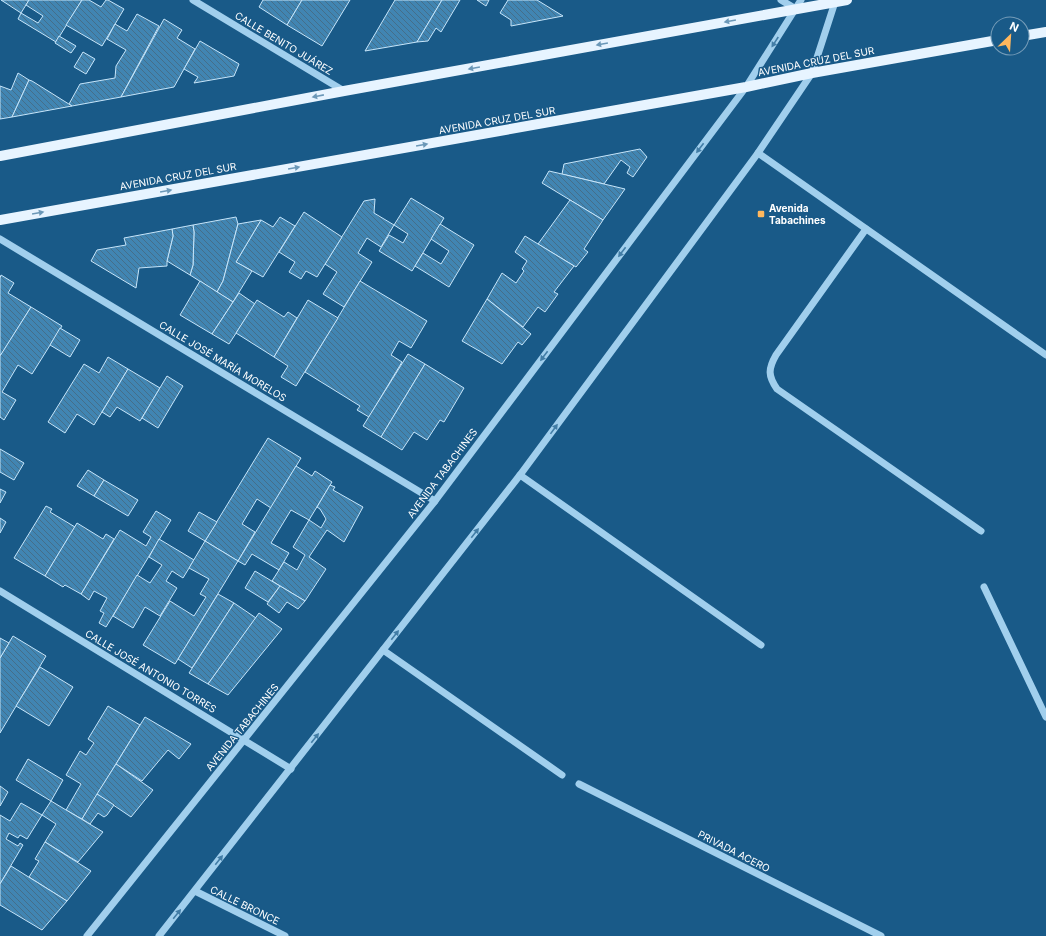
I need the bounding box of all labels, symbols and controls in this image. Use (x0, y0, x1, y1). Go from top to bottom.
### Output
street label: CALLE BENITO JUÁREZ (233, 8, 336, 77)
north arrow (990, 16, 1030, 56)
one-way arrow (724, 18, 736, 24)
text: N (1007, 19, 1021, 35)
one-way arrow (771, 36, 778, 48)
one-way arrow (596, 42, 608, 48)
street label: AVENIDA CRUZ DEL SUR (757, 44, 876, 78)
one-way arrow (468, 65, 480, 71)
one-way arrow (312, 93, 325, 99)
street label: AVENIDA CRUZ DEL SUR (438, 104, 557, 136)
one-way arrow (416, 142, 428, 148)
one-way arrow (696, 143, 704, 154)
street label: AVENIDA CRUZ DEL SUR (119, 160, 238, 192)
one-way arrow (288, 165, 300, 171)
one-way arrow (160, 187, 172, 193)
place label: Avenida Tabachines (769, 202, 826, 226)
marker: Avenida Tabachines (756, 209, 766, 219)
one-way arrow (32, 210, 45, 216)
one-way arrow (618, 247, 626, 257)
street label: CALLE JOSÉ MARÍA MORELOS (157, 317, 289, 404)
one-way arrow (540, 351, 548, 361)
one-way arrow (549, 424, 558, 435)
street label: AVENIDA TABACHINES (404, 426, 480, 520)
one-way arrow (470, 527, 479, 538)
street label: CALLE JOSÉ ANTONIO TORRES (83, 626, 219, 715)
one-way arrow (390, 630, 399, 641)
street label: AVENIDA TABACHINES (203, 681, 281, 773)
one-way arrow (310, 732, 319, 743)
street label: PRIVADA ACERO (696, 828, 772, 874)
one-way arrow (215, 855, 223, 866)
street label: CALLE BRONCE (208, 883, 282, 927)
one-way arrow (173, 908, 181, 919)

